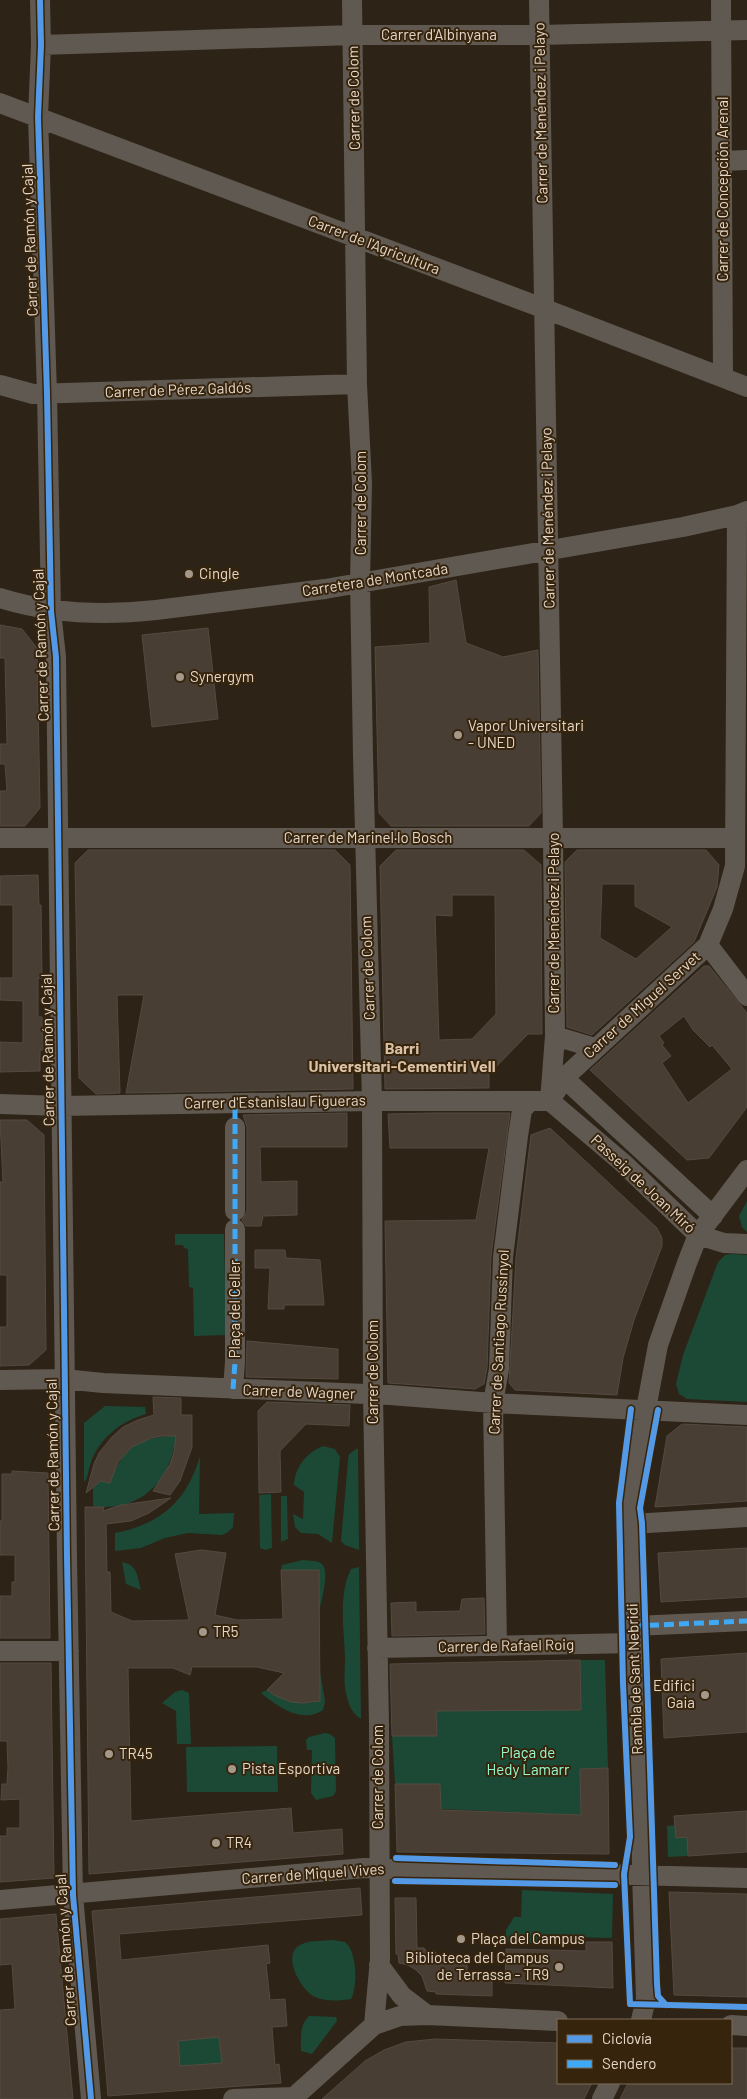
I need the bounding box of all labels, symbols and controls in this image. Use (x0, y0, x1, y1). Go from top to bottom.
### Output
street label: Carrer de Menéndez i Pelayo (529, 22, 551, 204)
street label: Carrer d'Albinyana (381, 25, 497, 43)
street label: Carrer de Colom (343, 46, 363, 150)
street label: Carrer de Concepción Arenal (713, 97, 731, 281)
street label: Carrer de Ramón y Cajal (17, 163, 41, 317)
street label: Carrer de l'Agricultura (306, 211, 443, 277)
street label: Carrer de Pérez Galdós (104, 377, 251, 401)
street label: Carrer de Menéndez i Pelayo (536, 427, 558, 609)
street label: Carrer de Colom (351, 451, 369, 555)
street label: Carretera de Montcada (301, 559, 449, 599)
place label: Cingle (199, 564, 240, 582)
street label: Carrer de Ramón y Cajal (28, 568, 52, 722)
marker: Cingle (183, 568, 195, 580)
place label: Synergym (190, 667, 254, 685)
marker: Synergym (174, 671, 186, 683)
place label: Vapor Universitari - UNED (468, 716, 584, 751)
marker: Vapor Universitari - UNED (452, 729, 464, 741)
street label: Carrer de Marinel·lo Bosch (284, 828, 452, 846)
street label: Carrer de Menéndez i Pelayo (544, 833, 562, 1013)
street label: Carrer de Colom (356, 916, 378, 1021)
street label: Carrer de Miguel Servet (579, 947, 703, 1061)
street label: Carrer de Ramón y Cajal (37, 973, 57, 1127)
district label: Barri Universitari-Cementiri Vell (308, 1038, 496, 1075)
street label: Carrer d'Estanislau Figueras (184, 1090, 366, 1112)
street label: Passeig de Joan Miró (588, 1130, 700, 1236)
street label: Carrer de Santiago Russinyol (484, 1249, 512, 1435)
street label: Plaça del Celler (225, 1259, 243, 1358)
street label: Carrer de Colom (363, 1320, 381, 1424)
street label: Carrer de Ramón y Cajal (42, 1378, 62, 1532)
street label: Carrer de Wagner (242, 1380, 356, 1402)
street label: Rambla de Sant Nebridi (622, 1603, 646, 1755)
place label: TR5 (213, 1622, 238, 1640)
marker: TR5 (197, 1626, 209, 1638)
street label: Carrer de Rafael Roig (438, 1635, 574, 1655)
place label: Edifici Gaia (653, 1676, 695, 1711)
marker: Edifici Gaia (699, 1689, 711, 1701)
street label: Carrer de Colom (368, 1725, 386, 1829)
park label: Plaça de Hedy Lamarr (486, 1743, 570, 1778)
place label: TR45 (119, 1744, 153, 1762)
marker: TR45 (103, 1748, 115, 1760)
place label: Pista Esportiva (242, 1759, 340, 1777)
marker: Pista Esportiva (226, 1763, 238, 1775)
place label: TR4 (226, 1833, 252, 1851)
marker: TR4 (210, 1837, 222, 1849)
street label: Carrer de Miquel Vives (241, 1859, 385, 1887)
street label: Carrer de Ramón y Cajal (51, 1873, 79, 2027)
place label: Plaça del Campus (471, 1929, 585, 1947)
marker: Plaça del Campus (455, 1933, 467, 1945)
place label: Biblioteca del Campus de Terrassa - TR9 (405, 1948, 549, 1983)
marker: Biblioteca del Campus de Terrassa - TR9 (553, 1961, 565, 1973)
legend (557, 2019, 732, 2084)
text: Ciclovía (602, 2029, 652, 2047)
text: Sendero (602, 2054, 656, 2072)

